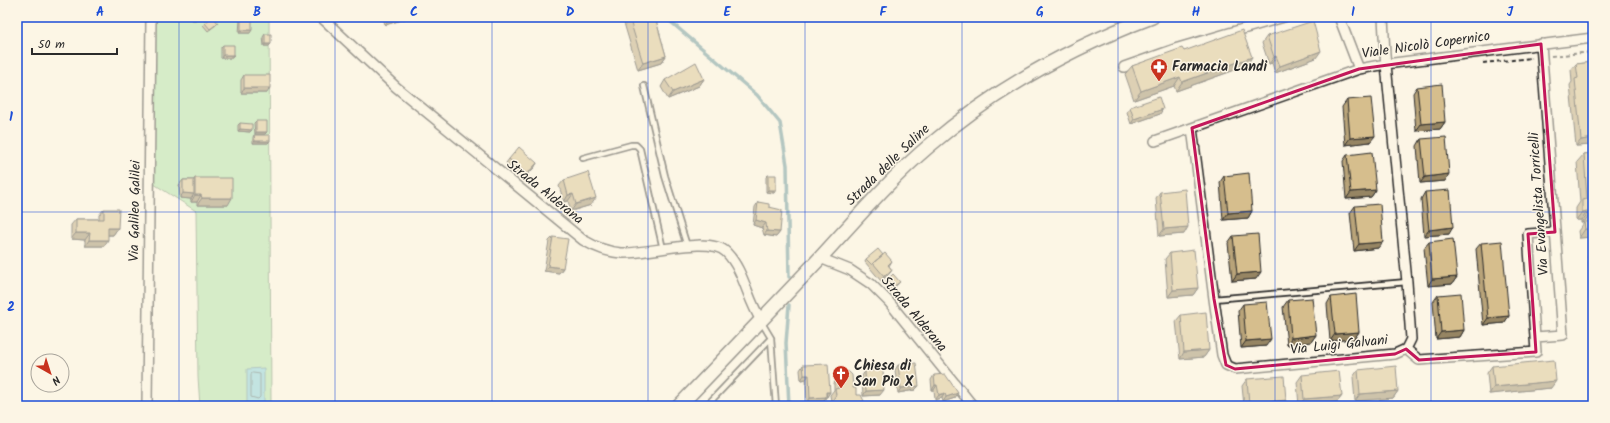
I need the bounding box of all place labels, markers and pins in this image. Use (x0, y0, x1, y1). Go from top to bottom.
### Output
place label: Farmacia Landi (1172, 56, 1268, 78)
pharmacy icon: Farmacia Landi (1149, 57, 1169, 82)
place label: Chiesa di San Pio X (854, 355, 914, 393)
church icon: Chiesa di San Pio X (831, 364, 851, 389)

